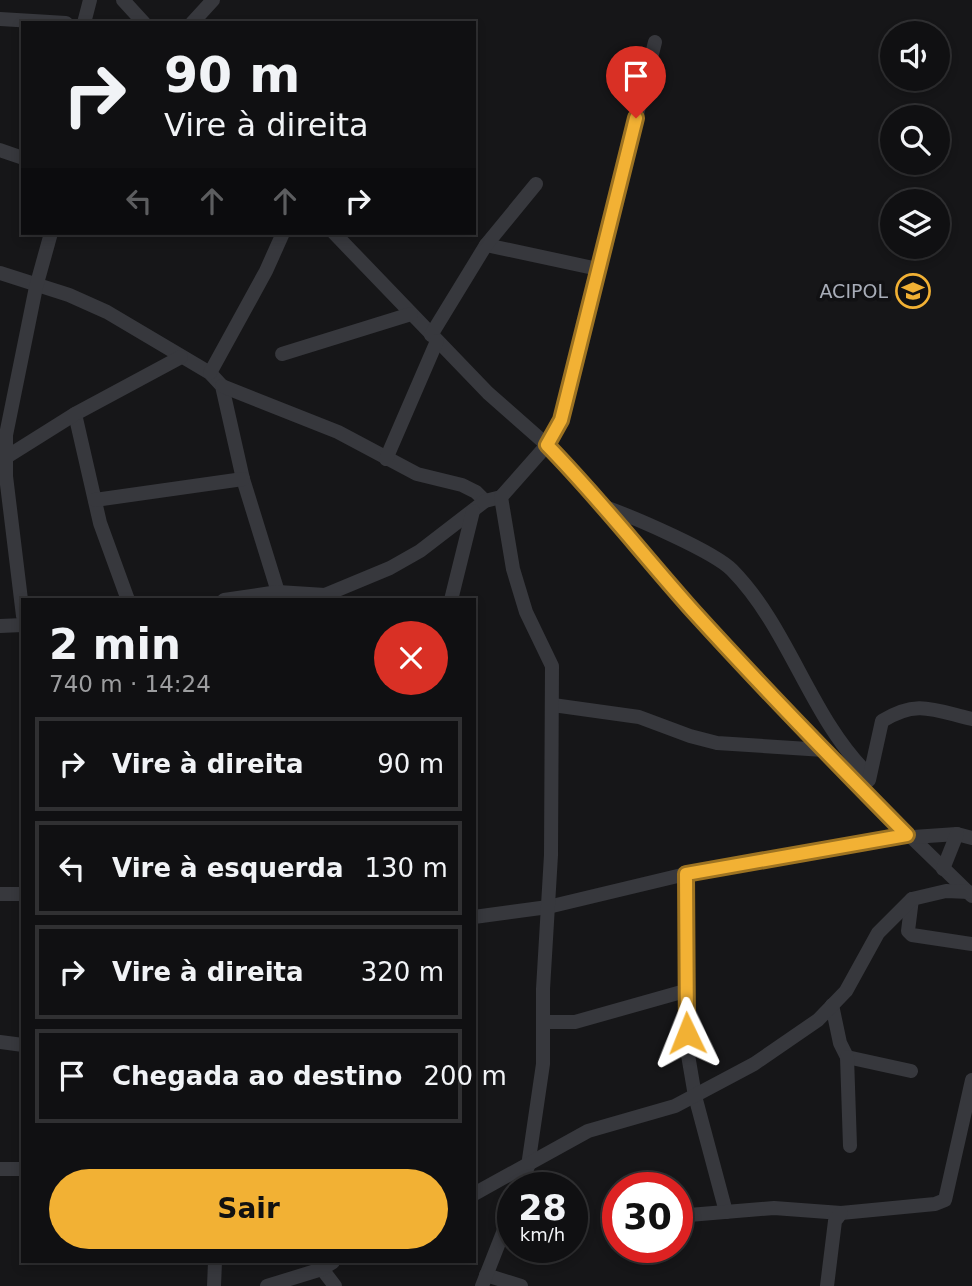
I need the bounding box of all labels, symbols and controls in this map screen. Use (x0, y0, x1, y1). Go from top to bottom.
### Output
map controls (880, 21, 950, 259)
button: sound (880, 21, 950, 91)
pin (606, 46, 666, 118)
text: 90 m (164, 47, 300, 104)
icon: right (49, 49, 140, 140)
icon: arrive (617, 57, 655, 95)
button: search (880, 105, 950, 175)
text: Vire à direita (164, 106, 369, 144)
icon: left (120, 182, 158, 220)
icon: ahead (193, 182, 231, 220)
icon: ahead (266, 182, 304, 220)
icon: right (339, 182, 377, 220)
button: layers (880, 189, 950, 259)
school or university icon: ACIPOL (894, 272, 932, 310)
place label: ACIPOL (819, 280, 888, 302)
text: 2 min (49, 620, 181, 669)
button: close (374, 621, 448, 695)
text: 740 m · 14:24 (49, 671, 211, 697)
icon: right (53, 745, 91, 783)
text: Vire à direita (112, 749, 304, 779)
text: 90 m (377, 749, 444, 779)
icon: left (53, 849, 91, 887)
text: Vire à esquerda (112, 853, 344, 883)
text: 130 m (365, 853, 448, 883)
icon: right (53, 953, 91, 991)
text: Vire à direita (112, 957, 304, 987)
text: 320 m (361, 957, 444, 987)
position arrow (650, 996, 724, 1070)
icon: arrive (53, 1057, 91, 1095)
text: Chegada ao destino (112, 1061, 402, 1091)
text: 200 m (423, 1061, 507, 1091)
button: Sair (49, 1169, 448, 1249)
speed limit sign: 30 (602, 1172, 693, 1263)
text: 28 (518, 1188, 567, 1228)
text: km/h (520, 1224, 565, 1245)

